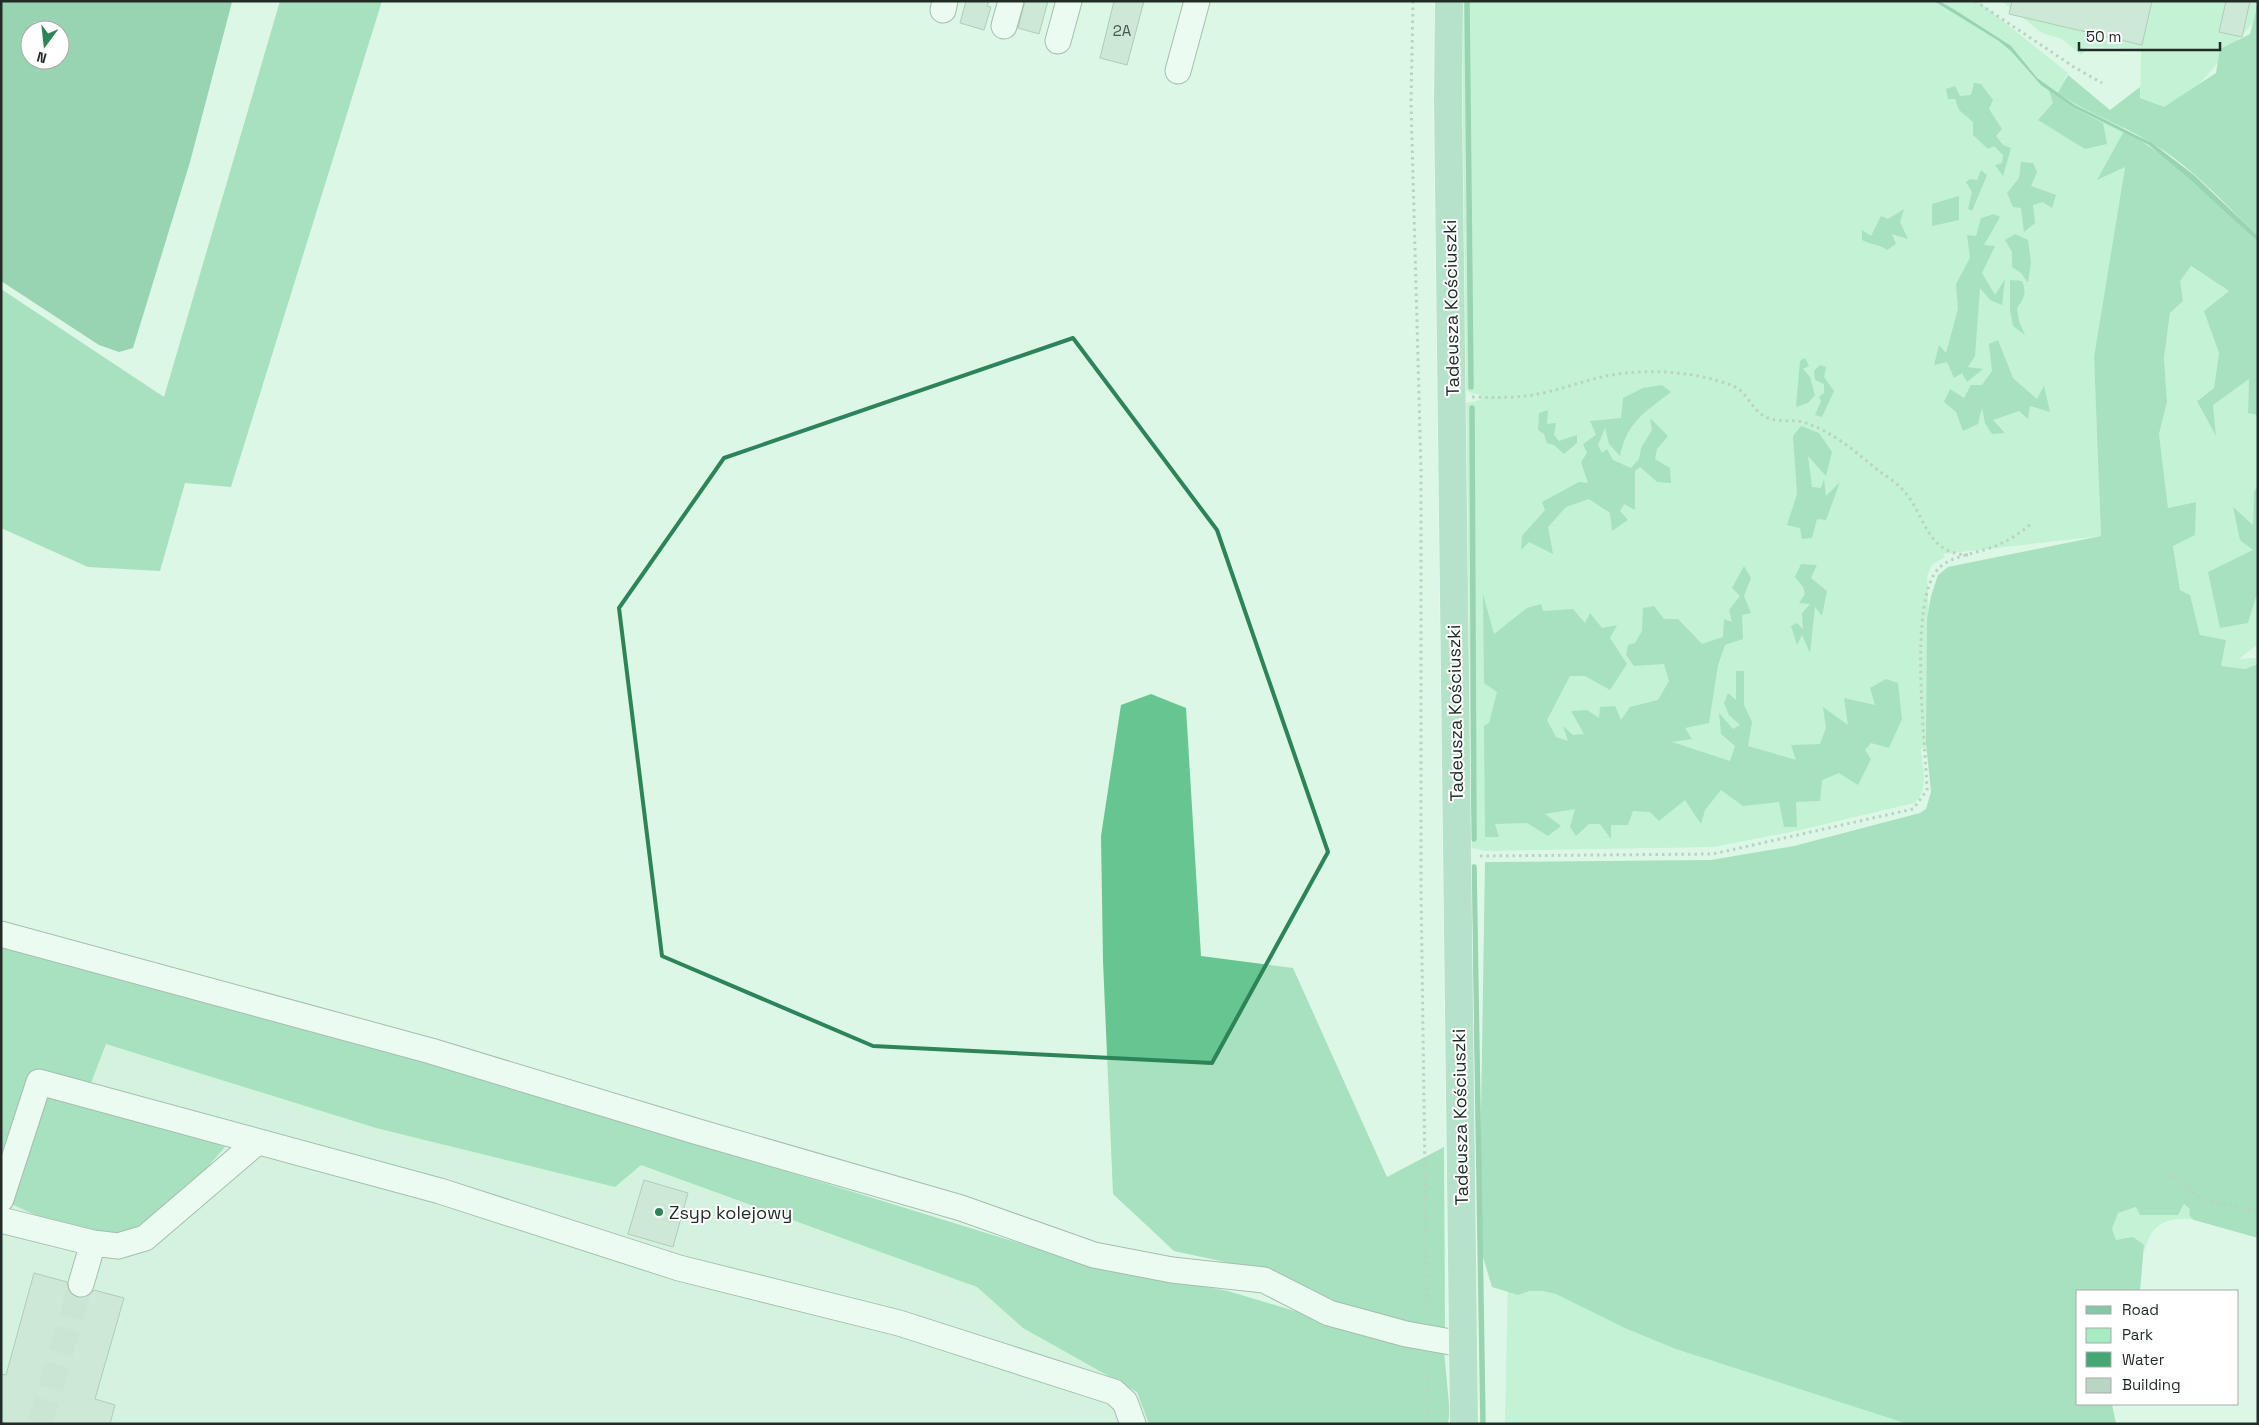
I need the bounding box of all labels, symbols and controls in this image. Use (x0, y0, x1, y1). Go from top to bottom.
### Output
north arrow (20, 20, 70, 70)
scale bar (2079, 20, 2220, 52)
house number: 2A (1113, 21, 1132, 40)
text: 50 m (2086, 27, 2121, 46)
text: N (35, 48, 49, 67)
street label: Tadeusza Kościuszki (1438, 220, 1464, 396)
street label: Tadeusza Kościuszki (1442, 625, 1468, 801)
street label: Tadeusza Kościuszki (1447, 1029, 1473, 1205)
place label: Zsyp kolejowy (669, 1201, 792, 1224)
marker: Zsyp kolejowy (653, 1206, 665, 1218)
legend (2076, 1290, 2239, 1405)
text: Road (2122, 1300, 2159, 1319)
text: Park (2122, 1325, 2153, 1344)
text: Water (2122, 1350, 2165, 1369)
text: Building (2122, 1375, 2181, 1394)

